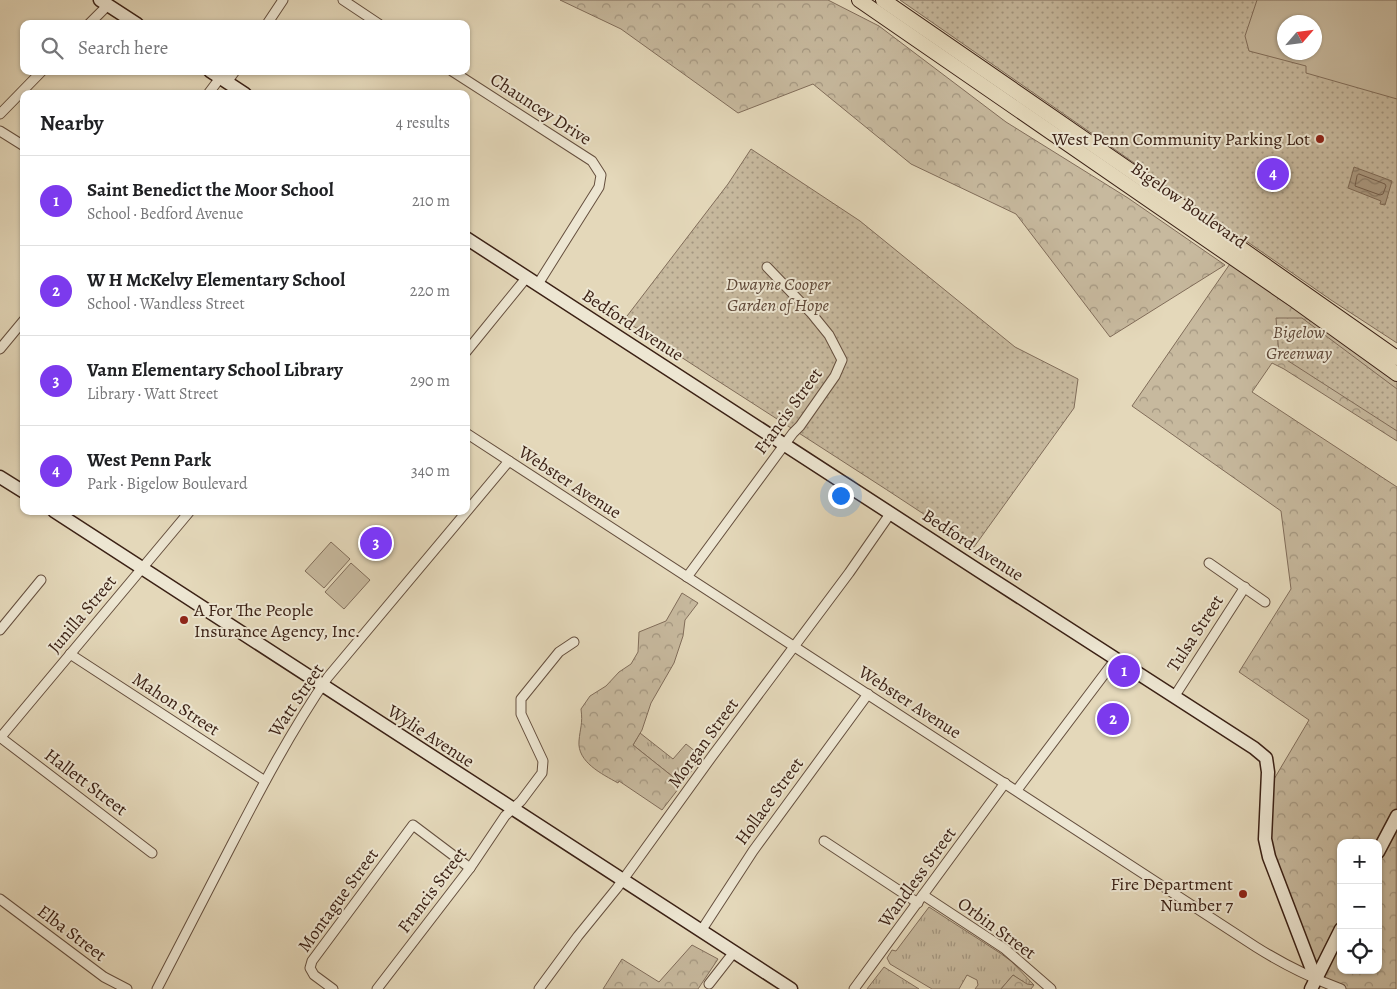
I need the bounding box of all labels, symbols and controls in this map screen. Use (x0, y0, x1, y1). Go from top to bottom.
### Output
north arrow (1277, 15, 1322, 60)
search box (20, 20, 470, 75)
icon: search (38, 34, 66, 62)
text: Search here (78, 35, 168, 61)
street label: Chauncey Drive (486, 67, 596, 151)
text: Nearby (40, 109, 103, 137)
text: 4 results (396, 112, 450, 134)
place label: West Penn Community Parking Lot (1051, 127, 1310, 151)
marker: West Penn Community Parking Lot (1314, 133, 1326, 145)
pin: 4 (1257, 155, 1289, 193)
street label: Bigelow Boulevard (1126, 156, 1252, 254)
text: Saint Benedict the Moor School (87, 177, 334, 203)
text: 1 (53, 190, 59, 212)
text: 210 m (412, 190, 450, 212)
text: School · Bedford Avenue (87, 203, 243, 225)
text: W H McKelvy Elementary School (87, 267, 345, 293)
park label: Dwayne Cooper Garden of Hope (726, 272, 831, 317)
text: 2 (52, 280, 60, 302)
text: 220 m (410, 280, 450, 302)
street label: Bedford Avenue (578, 283, 688, 367)
text: School · Wandless Street (87, 293, 245, 315)
park label: Bigelow Greenway (1266, 320, 1332, 365)
text: Vann Elementary School Library (87, 357, 343, 383)
street label: Francis Street (748, 363, 828, 459)
text: 3 (53, 370, 59, 392)
text: 290 m (410, 370, 450, 392)
text: Library · Watt Street (87, 383, 218, 405)
street label: Webster Avenue (513, 439, 626, 524)
text: West Penn Park (87, 447, 211, 473)
text: 4 (52, 460, 60, 482)
text: 340 m (411, 460, 450, 482)
text: Park · Bigelow Boulevard (87, 473, 248, 495)
your location (828, 483, 854, 509)
street label: Bedford Avenue (918, 503, 1028, 587)
pin: 3 (360, 524, 392, 562)
street label: Junilla Street (42, 570, 122, 658)
street label: Tulsa Street (1161, 590, 1229, 676)
place label: A For The People Insurance Agency, Inc. (193, 598, 360, 643)
marker: A For The People Insurance Agency, Inc. (178, 614, 190, 626)
pin: 1 (1108, 652, 1140, 690)
street label: Watt Street (262, 659, 329, 742)
street label: Webster Avenue (853, 659, 966, 744)
street label: Mahon Street (128, 667, 224, 741)
street label: Morgan Street (662, 693, 744, 793)
street label: Wylie Avenue (382, 698, 479, 773)
pin: 2 (1097, 700, 1129, 738)
street label: Hallett Street (40, 743, 132, 821)
street label: Hollace Street (729, 752, 809, 850)
street label: Wandless Street (872, 822, 961, 933)
map controls (1337, 839, 1382, 974)
button: + (1337, 839, 1382, 884)
street label: Francis Street (392, 842, 472, 938)
street label: Montague Street (292, 843, 384, 957)
place label: Fire Department Number 7 (1110, 872, 1233, 917)
button: − (1337, 884, 1382, 929)
marker: Fire Department Number 7 (1237, 888, 1249, 900)
street label: Orbin Street (953, 891, 1041, 965)
street label: Elba Street (33, 899, 111, 967)
button: locate (1337, 929, 1382, 974)

